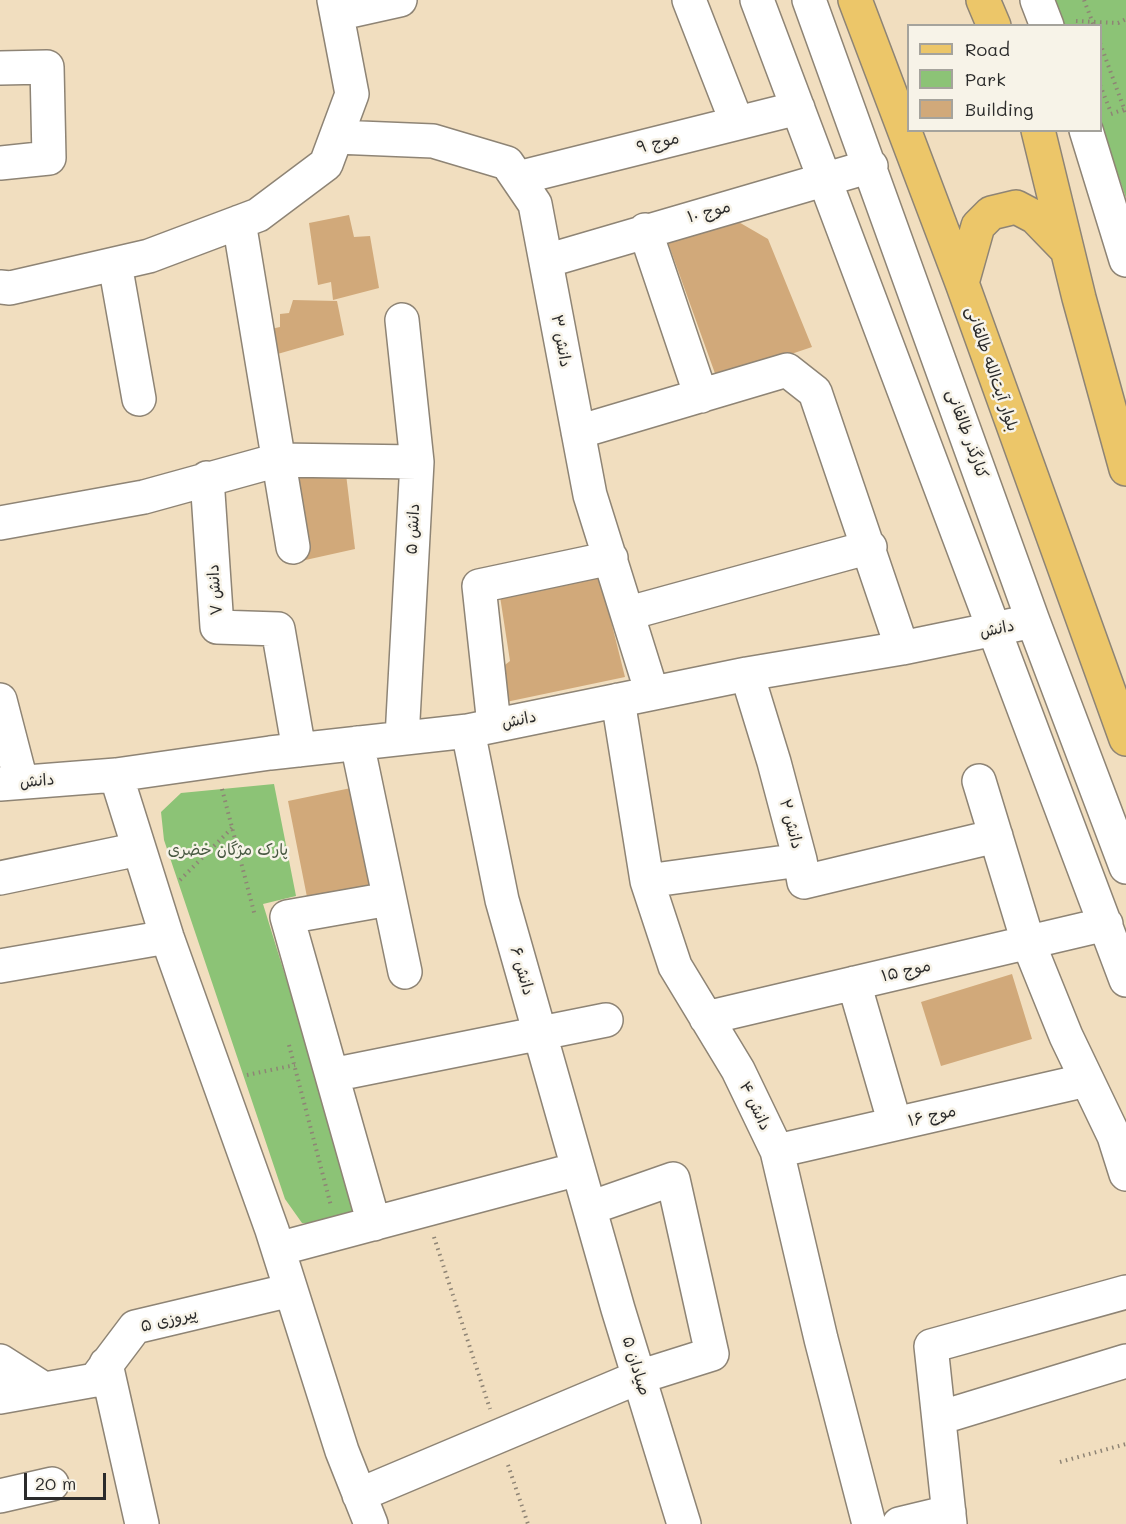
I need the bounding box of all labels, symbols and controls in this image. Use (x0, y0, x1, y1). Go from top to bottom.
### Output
legend (907, 24, 1102, 132)
text: Road (965, 37, 1010, 61)
text: Park (965, 67, 1006, 91)
text: Building (965, 97, 1033, 121)
street label: موج ۹ (635, 128, 681, 158)
street label: موج ۱۰ (685, 197, 733, 227)
street label: بلوار آیت‌الله طالقانی (962, 304, 1022, 434)
street label: دانش ۳ (547, 313, 575, 369)
street label: کنارگذر طالقانی (942, 387, 992, 481)
street label: دانش ۵ (402, 503, 424, 555)
street label: دانش ۷ (204, 564, 226, 616)
street label: دانش (978, 616, 1016, 642)
street label: دانش (500, 707, 538, 733)
street label: دانش (19, 770, 55, 792)
street label: دانش ۲ (775, 797, 807, 851)
park label: پارک مژگان خضری (168, 840, 288, 860)
street label: دانش ۶ (506, 945, 538, 997)
street label: موج ۱۵ (879, 956, 933, 986)
street label: دانش ۴ (735, 1078, 775, 1134)
street label: موج ۱۶ (906, 1101, 958, 1131)
street label: پیروزی ۵ (139, 1304, 199, 1336)
street label: صیادان ۵ (618, 1334, 654, 1398)
scale bar (27, 1461, 110, 1499)
text: 20 m (35, 1471, 76, 1495)

